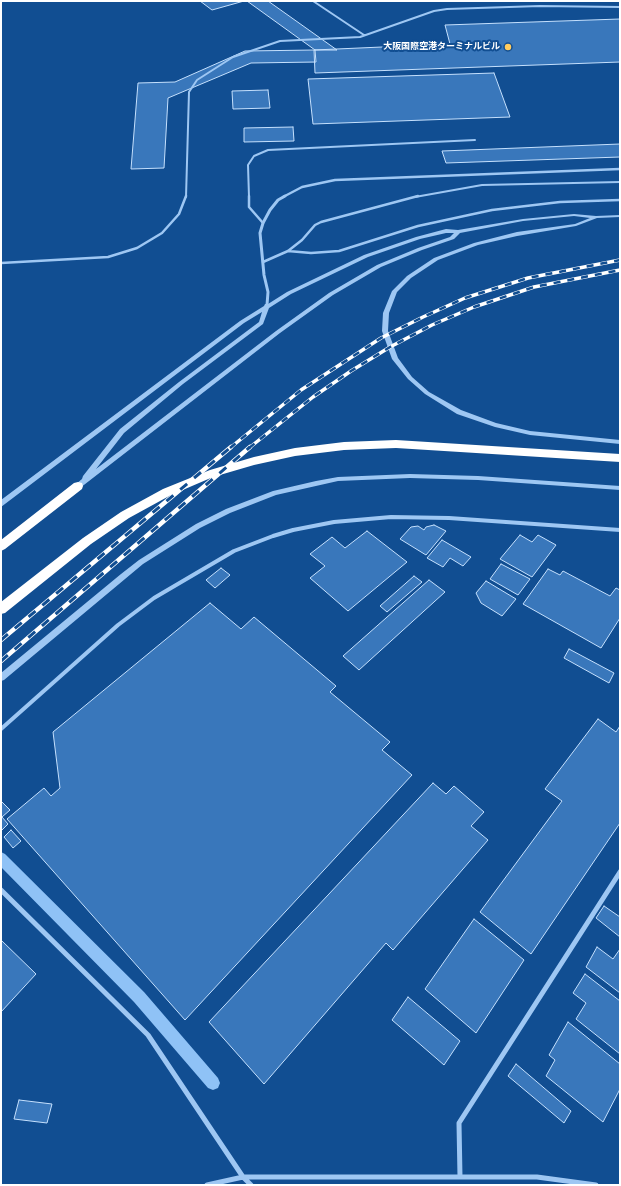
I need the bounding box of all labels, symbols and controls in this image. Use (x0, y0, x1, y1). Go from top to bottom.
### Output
place label: 大阪国際空港ターミナルビル (383, 42, 500, 52)
marker: 大阪国際空港ターミナルビル (503, 42, 513, 52)

